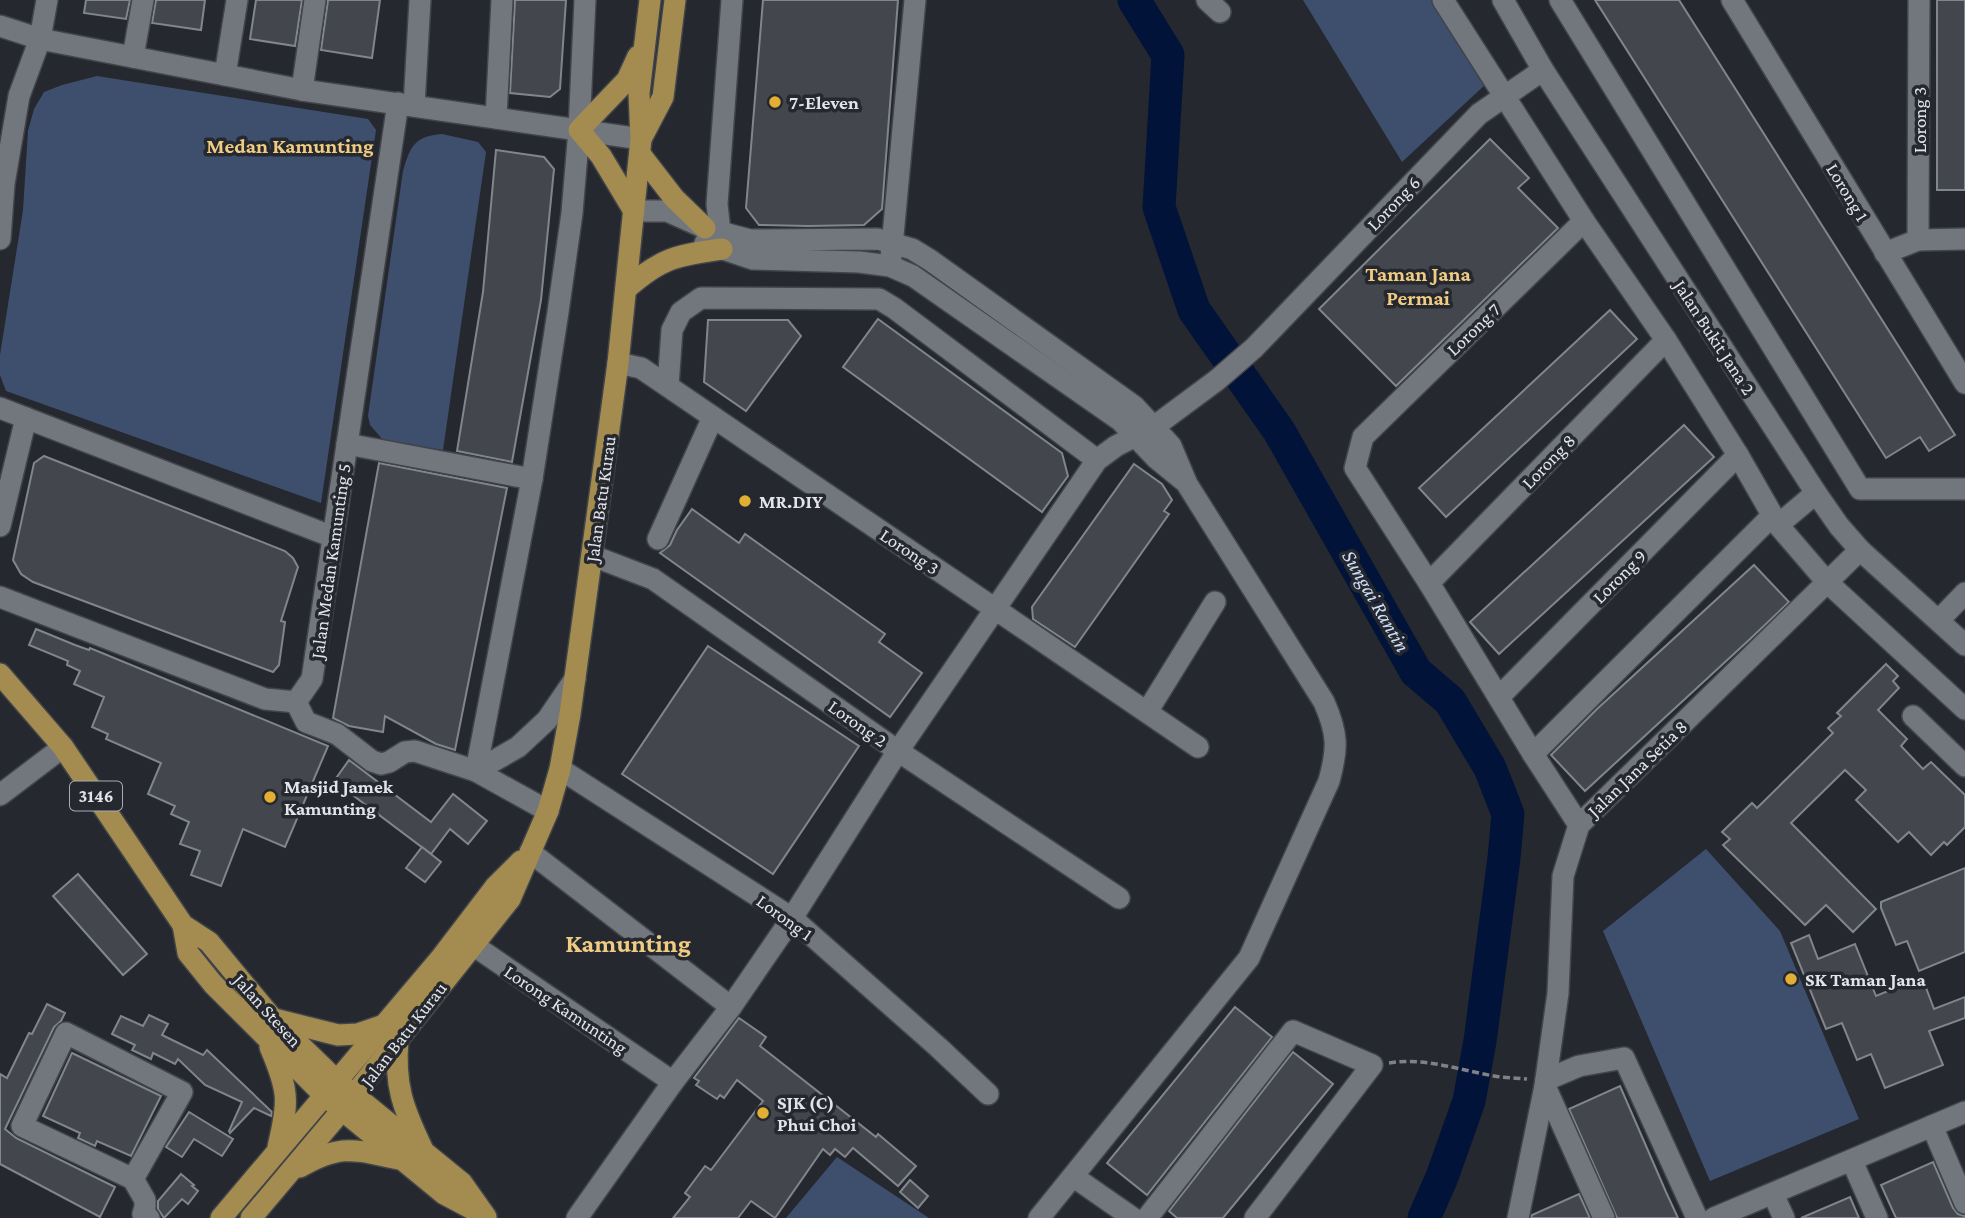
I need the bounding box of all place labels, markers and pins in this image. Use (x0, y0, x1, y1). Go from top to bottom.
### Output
place label: 7-Eleven (789, 92, 859, 113)
marker: 7-Eleven (767, 94, 783, 110)
place label: MR.DIY (759, 491, 823, 512)
marker: MR.DIY (737, 493, 753, 509)
place label: Masjid Jamek Kamunting (284, 776, 394, 819)
marker: Masjid Jamek Kamunting (262, 789, 278, 805)
place label: SK Taman Jana (1805, 969, 1927, 990)
marker: SK Taman Jana (1783, 971, 1799, 987)
place label: SJK (C) Phui Choi (777, 1092, 857, 1135)
marker: SJK (C) Phui Choi (755, 1105, 771, 1121)

